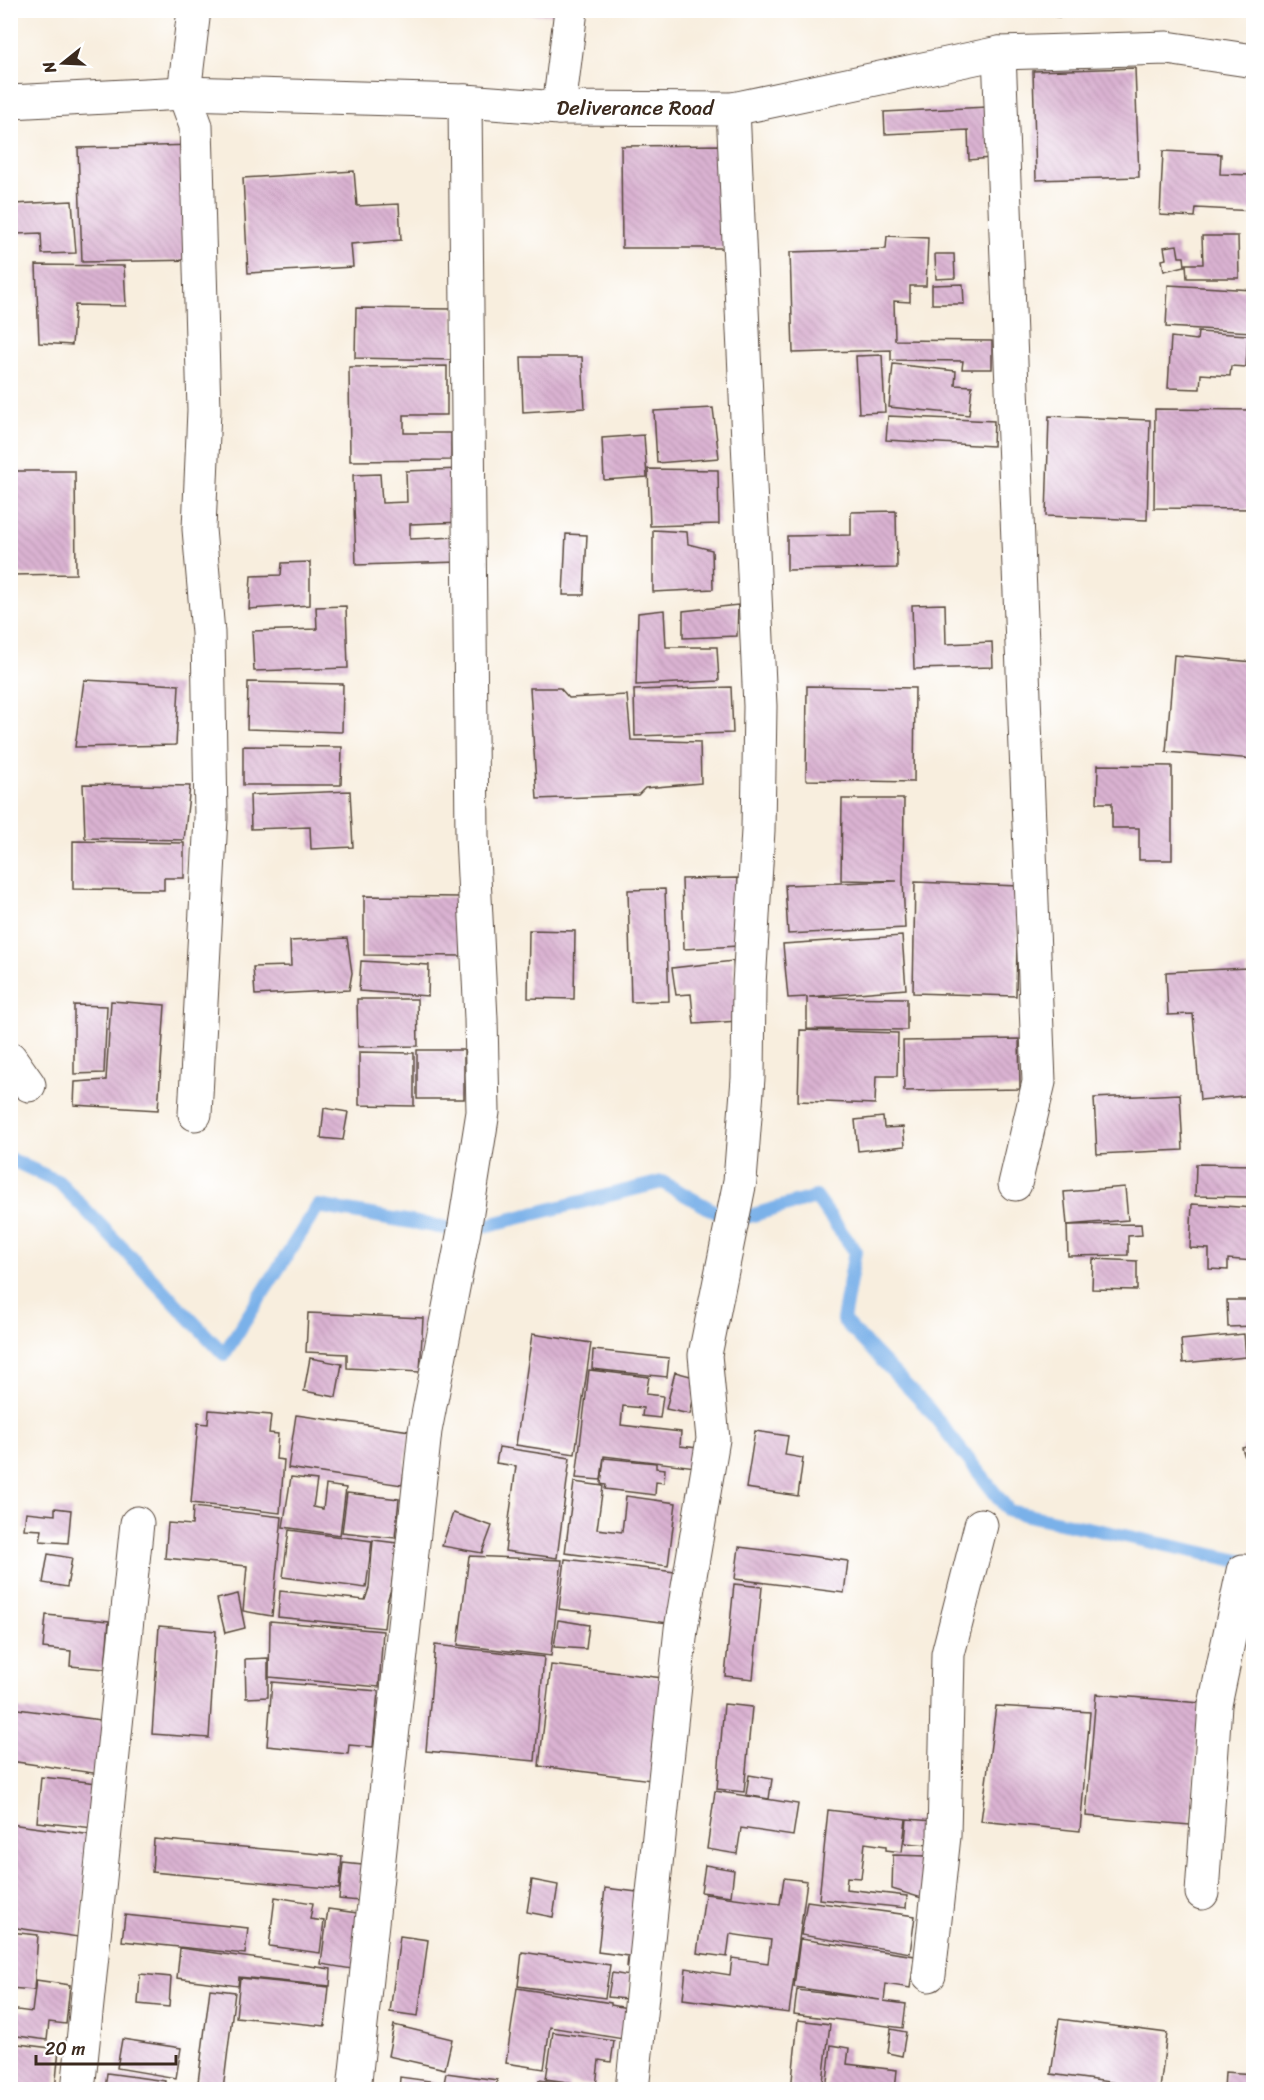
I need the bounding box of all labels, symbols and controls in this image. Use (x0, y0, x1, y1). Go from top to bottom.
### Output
north arrow (33, 33, 93, 93)
text: N (33, 57, 65, 78)
street label: Deliverance Road (557, 89, 715, 127)
scale bar (36, 2028, 176, 2066)
text: 20 m (45, 2033, 85, 2065)

